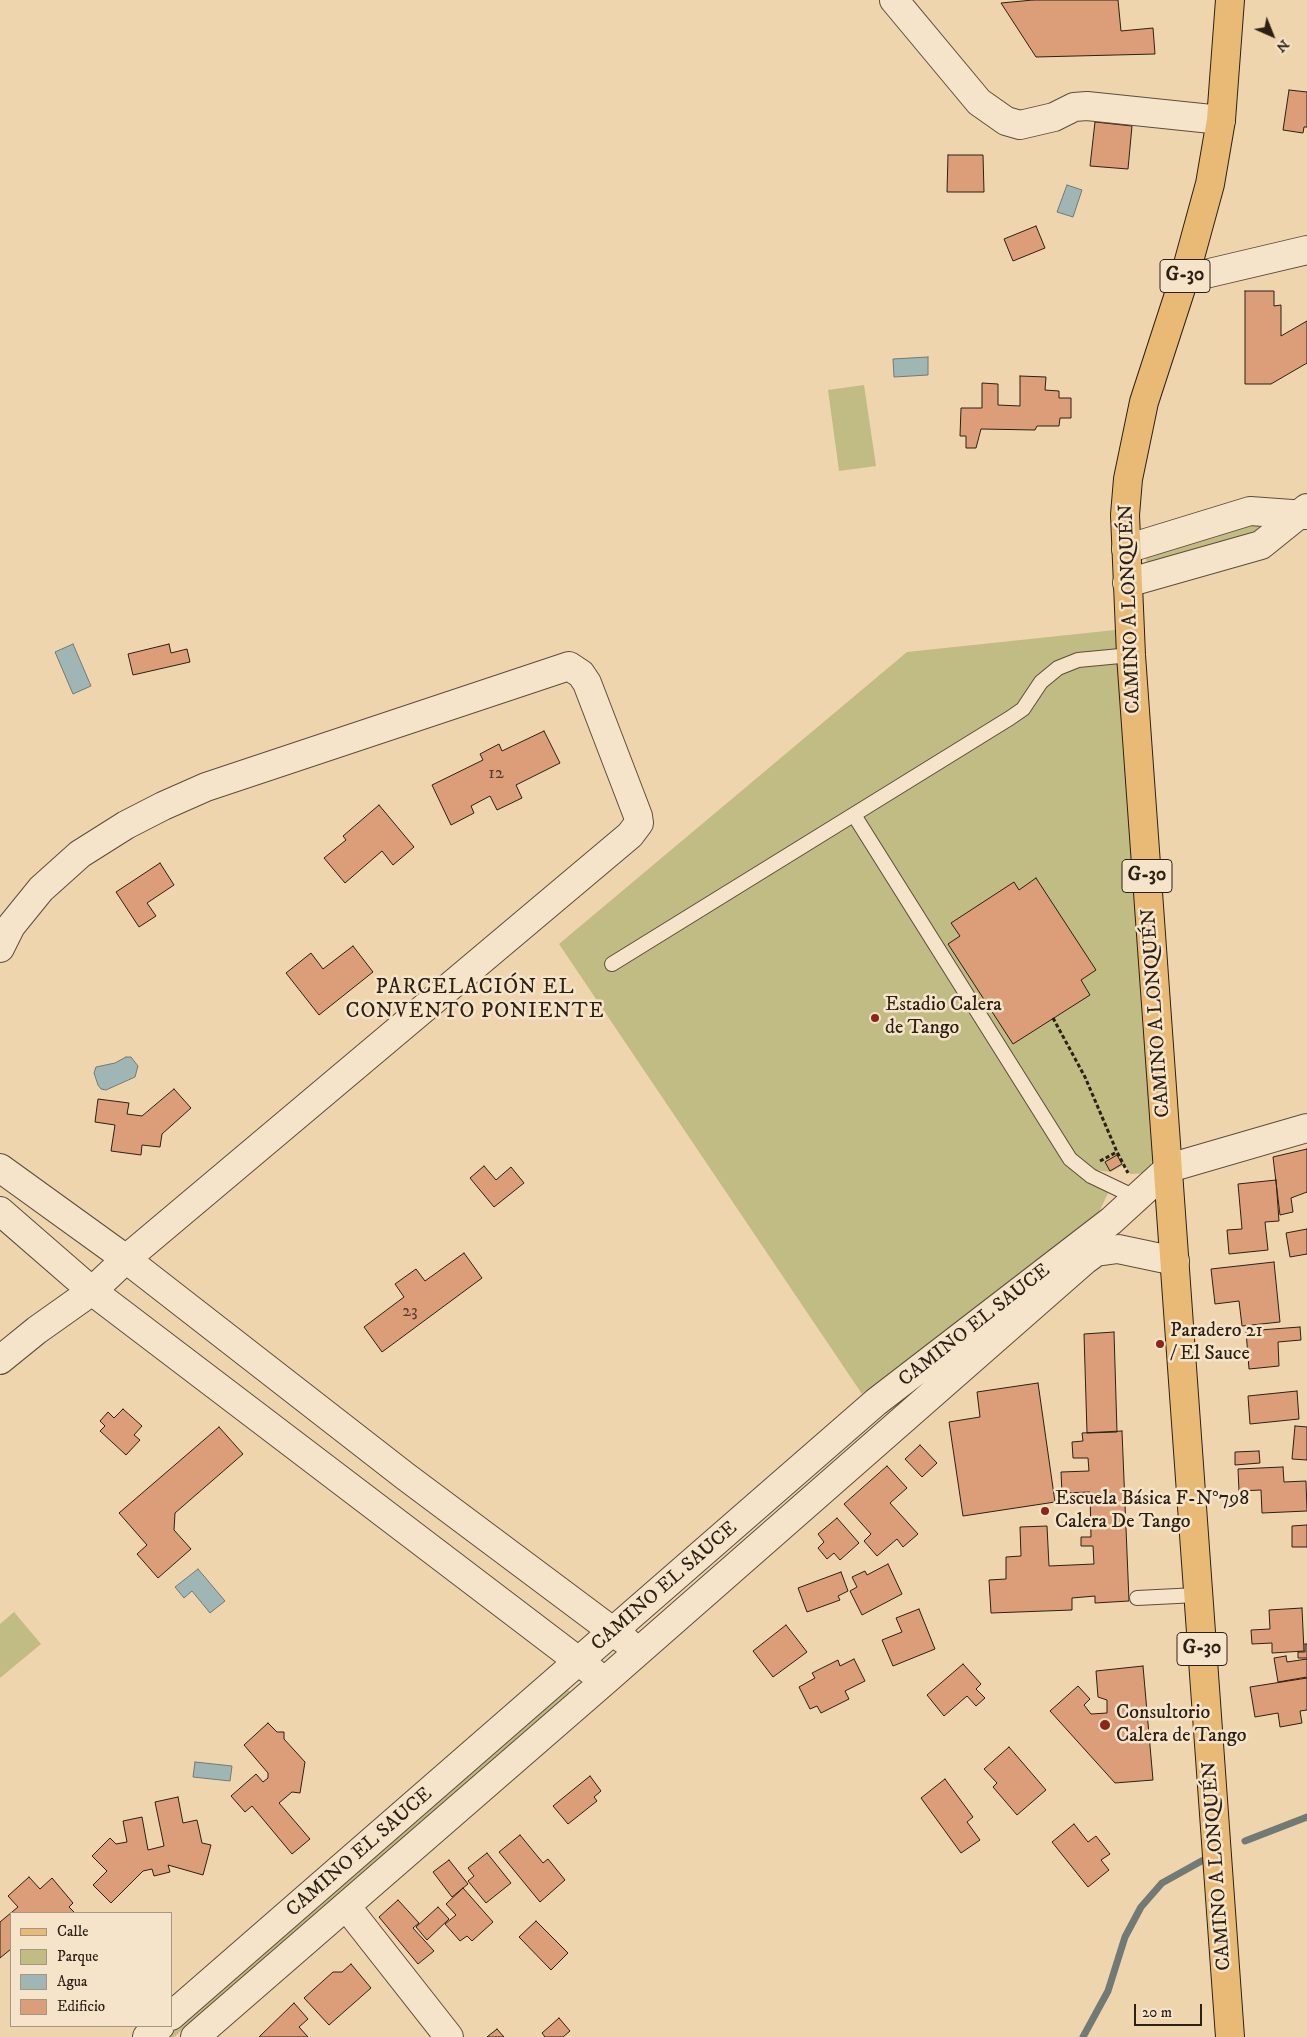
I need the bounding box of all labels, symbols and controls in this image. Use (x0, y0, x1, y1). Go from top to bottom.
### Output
north arrow (1247, 10, 1297, 60)
text: N (1272, 35, 1293, 56)
road number: G-30 (1160, 260, 1210, 292)
street label: CAMINO A LONQUÉN (1115, 504, 1147, 714)
house number: 12 (488, 763, 504, 785)
road number: G-30 (1122, 859, 1172, 892)
street label: CAMINO A LONQUÉN (1138, 908, 1176, 1118)
district label: PARCELACIÓN EL CONVENTO PONIENTE (343, 976, 607, 1026)
place label: Estadio Calera de Tango (885, 994, 1002, 1041)
marker: Estadio Calera de Tango (869, 1012, 881, 1024)
street label: CAMINO EL SAUCE (894, 1259, 1056, 1393)
house number: 23 (402, 1301, 418, 1323)
place label: Paradero 21 / El Sauce (1170, 1320, 1263, 1367)
marker: Paradero 21 / El Sauce (1154, 1338, 1166, 1350)
place label: Escuela Básica F-N°798 Calera De Tango (1055, 1488, 1249, 1535)
marker: Escuela Básica F-N°798 Calera De Tango (1039, 1505, 1051, 1517)
street label: CAMINO EL SAUCE (587, 1517, 743, 1657)
road number: G-30 (1177, 1632, 1227, 1666)
place label: Consultorio Calera de Tango (1116, 1702, 1247, 1749)
marker: Consultorio Calera de Tango (1098, 1718, 1112, 1732)
street label: CAMINO A LONQUÉN (1199, 1761, 1237, 1971)
street label: CAMINO EL SAUCE (282, 1783, 438, 1923)
legend (10, 1912, 172, 2027)
text: Calle (57, 1922, 89, 1941)
text: Parque (57, 1947, 98, 1966)
text: Agua (57, 1972, 87, 1991)
scale bar (1137, 1994, 1204, 2026)
text: Edificio (57, 1997, 105, 2016)
text: 20 m (1142, 2003, 1172, 2022)

